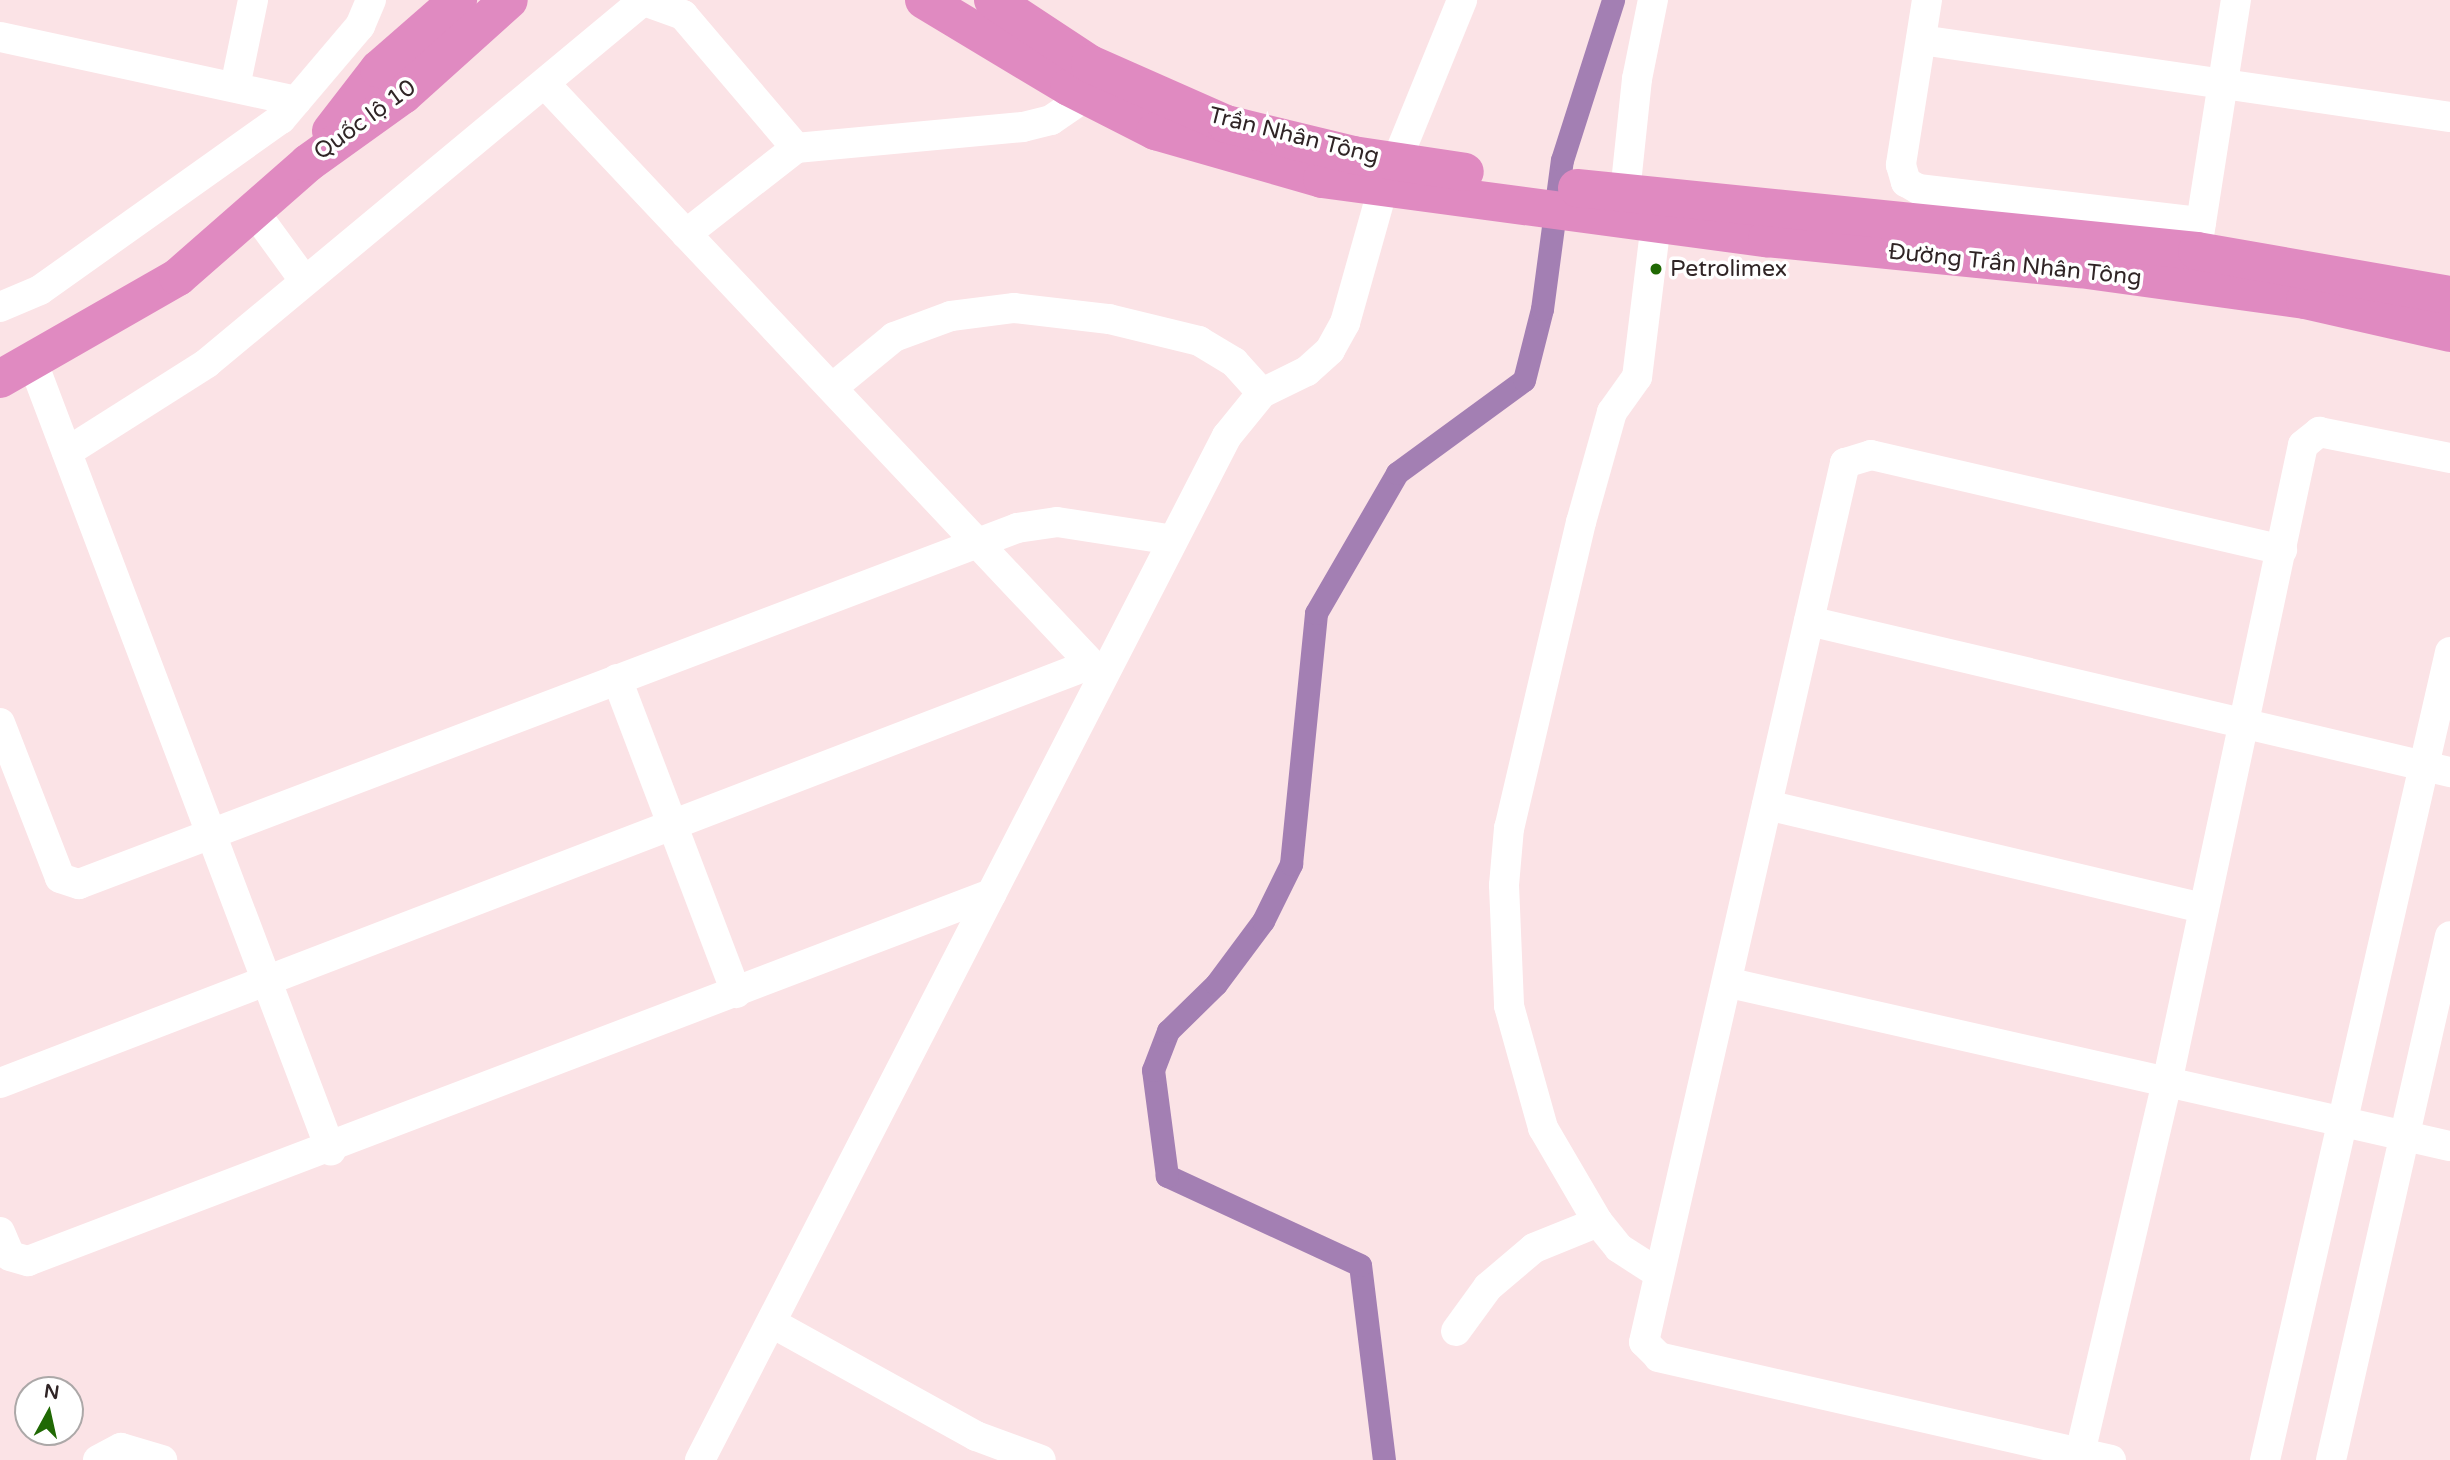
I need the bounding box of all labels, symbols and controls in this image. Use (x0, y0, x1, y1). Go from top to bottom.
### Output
street label: Quốc lộ 10 (309, 74, 421, 166)
street label: Trần Nhân Tông (1206, 101, 1382, 171)
street label: Đường Trần Nhân Tông (1887, 238, 2143, 292)
place label: Petrolimex (1670, 255, 1787, 283)
marker: Petrolimex (1648, 261, 1664, 277)
north arrow (14, 1376, 84, 1446)
text: N (43, 1380, 61, 1404)

